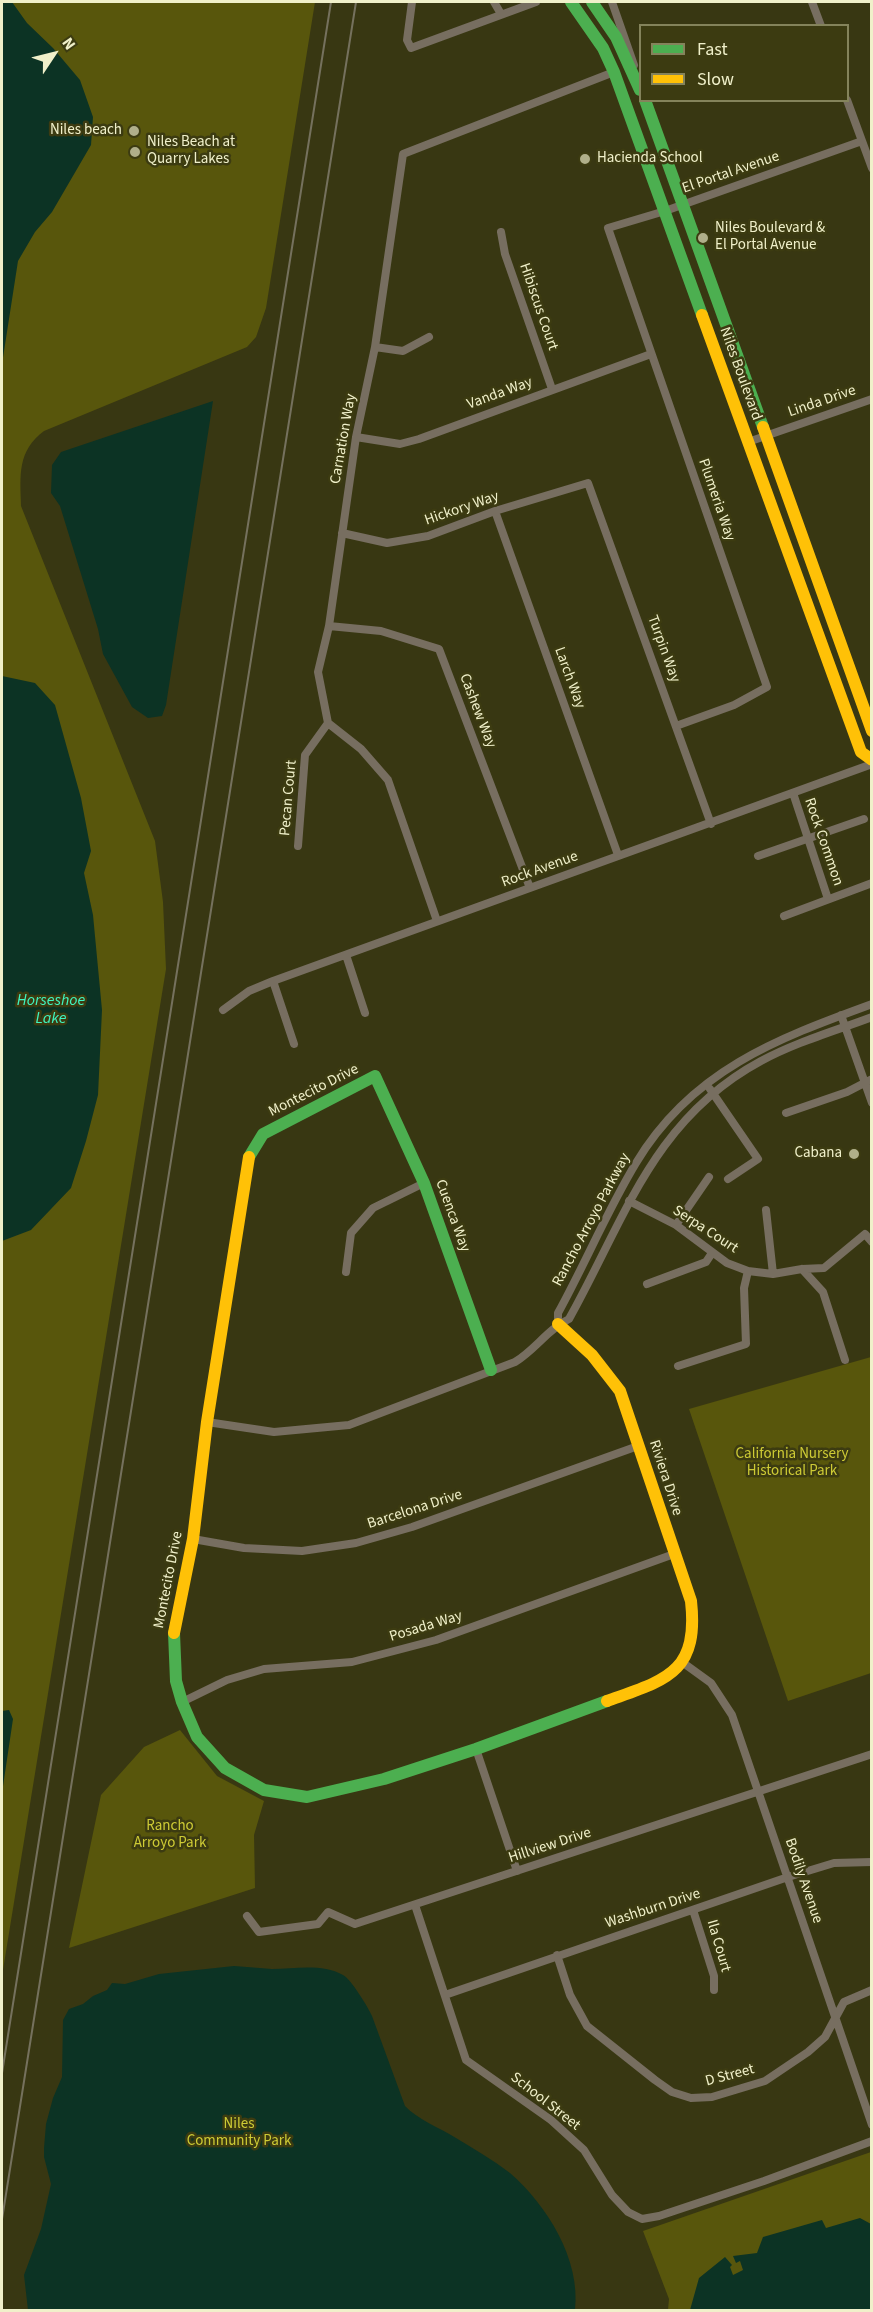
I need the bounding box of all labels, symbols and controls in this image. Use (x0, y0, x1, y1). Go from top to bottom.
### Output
north arrow (24, 24, 84, 84)
legend (639, 24, 849, 102)
text: N (57, 33, 81, 54)
text: Fast (697, 37, 728, 62)
text: Slow (697, 67, 734, 92)
place label: Niles beach (50, 122, 122, 140)
marker: Niles beach (127, 124, 141, 138)
place label: Niles Beach at Quarry Lakes (147, 134, 235, 169)
marker: Niles Beach at Quarry Lakes (128, 145, 142, 159)
street label: El Portal Avenue (680, 148, 782, 198)
place label: Hacienda School (597, 150, 702, 168)
marker: Hacienda School (578, 152, 592, 166)
place label: Niles Boulevard & El Portal Avenue (715, 220, 825, 255)
marker: Niles Boulevard & El Portal Avenue (696, 231, 710, 245)
street label: Hibiscus Court (515, 261, 561, 353)
street label: Niles Boulevard (715, 325, 765, 423)
street label: Vanda Way (465, 374, 535, 414)
street label: Linda Drive (786, 382, 858, 422)
street label: Carnation Way (327, 393, 361, 485)
street label: Plumeria Way (694, 456, 738, 544)
street label: Hickory Way (423, 488, 501, 530)
street label: Turpin Way (643, 613, 683, 685)
street label: Larch Way (550, 645, 588, 711)
street label: Cashew Way (455, 671, 499, 751)
street label: Pecan Court (277, 759, 301, 837)
street label: Rock Common (800, 796, 846, 888)
street label: Rock Avenue (499, 848, 581, 892)
water label: Horseshoe Lake (17, 991, 85, 1029)
street label: Montecito Drive (266, 1061, 362, 1121)
place label: Cabana (794, 1145, 842, 1163)
marker: Cabana (847, 1147, 861, 1161)
street label: Rancho Arroyo Parkway (549, 1150, 635, 1290)
street label: Cuenca Way (431, 1177, 473, 1255)
street label: Serpa Court (669, 1202, 741, 1258)
street label: Riviera Drive (644, 1438, 686, 1518)
park label: California Nursery Historical Park (736, 1446, 848, 1481)
street label: Barcelona Drive (365, 1486, 465, 1534)
street label: Montecito Drive (151, 1530, 187, 1630)
street label: Posada Way (387, 1607, 465, 1647)
park label: Rancho Arroyo Park (134, 1818, 206, 1853)
street label: Hillview Drive (507, 1824, 593, 1868)
street label: Bodily Avenue (780, 1836, 826, 1926)
street label: Washburn Drive (603, 1885, 703, 1933)
street label: Ila Court (702, 1918, 734, 1974)
street label: D Street (704, 2061, 756, 2091)
street label: School Street (506, 2069, 584, 2135)
park label: Niles Community Park (187, 2116, 291, 2151)

